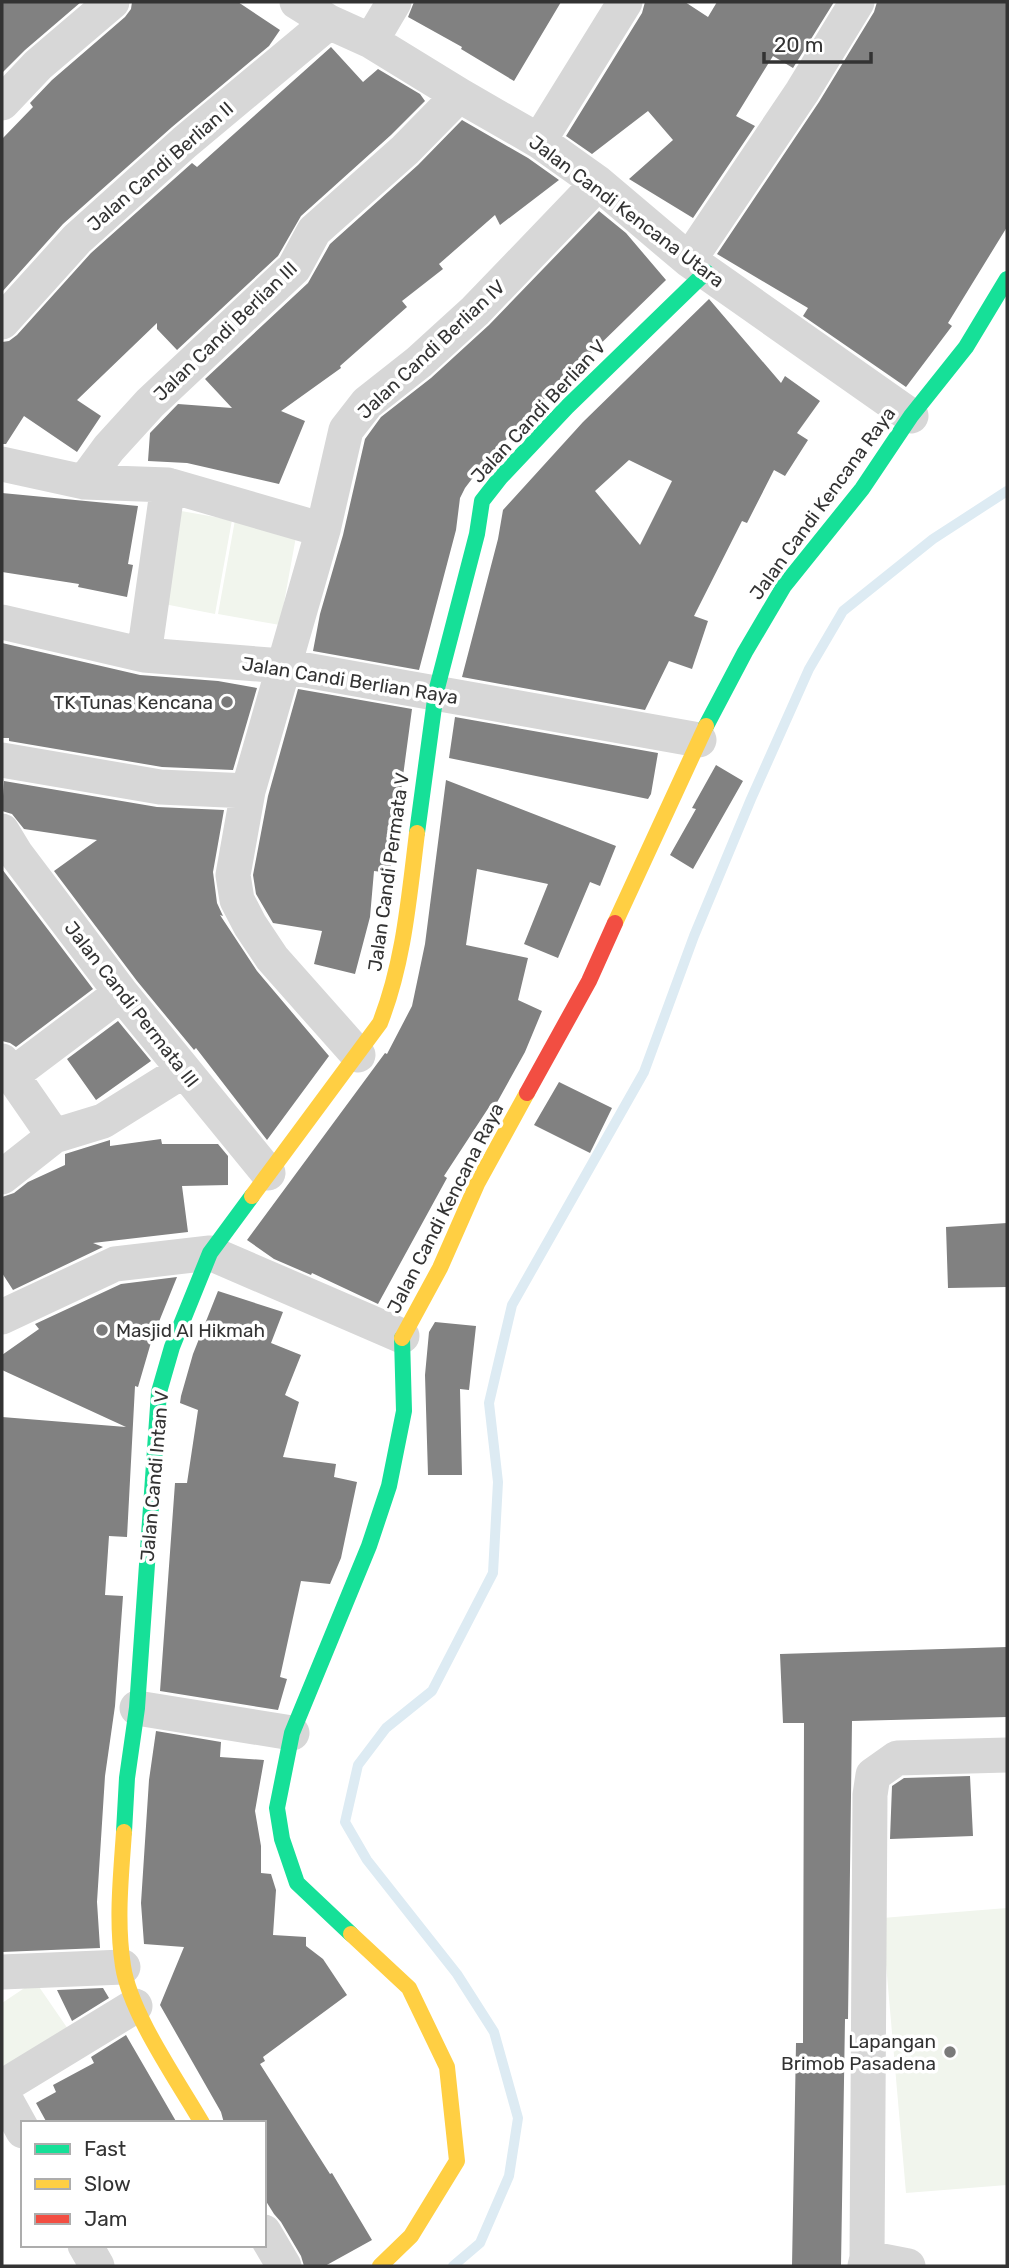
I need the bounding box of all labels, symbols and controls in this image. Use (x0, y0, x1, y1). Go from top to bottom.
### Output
scale bar (764, 21, 871, 65)
text: 20 m (774, 32, 823, 57)
street label: Jalan Candi Berlian II (83, 97, 238, 236)
street label: Jalan Candi Kencana Utara (525, 130, 729, 292)
street label: Jalan Candi Berlian III (149, 257, 302, 406)
street label: Jalan Candi Berlian IV (353, 275, 510, 424)
street label: Jalan Candi Berlian V (466, 335, 611, 488)
street label: Jalan Candi Kencana Raya (745, 402, 900, 604)
street label: Jalan Candi Berlian Raya (240, 652, 460, 709)
place label: TK Tunas Kencana (53, 691, 213, 714)
marker: TK Tunas Kencana (219, 694, 235, 710)
street label: Jalan Candi Permata V (363, 771, 414, 973)
street label: Jalan Candi Permata III (60, 917, 204, 1092)
street label: Jalan Candi Kencana Raya (382, 1099, 509, 1317)
place label: Masjid Al Hikmah (116, 1319, 265, 1342)
marker: Masjid Al Hikmah (94, 1322, 110, 1338)
street label: Jalan Candi Intan V (136, 1390, 173, 1562)
place label: Lapangan Brimob Pasadena (781, 2030, 936, 2075)
marker: Lapangan Brimob Pasadena (942, 2044, 958, 2060)
legend (21, 2121, 266, 2247)
text: Fast (84, 2136, 126, 2161)
text: Slow (84, 2171, 131, 2196)
text: Jam (84, 2206, 128, 2231)

